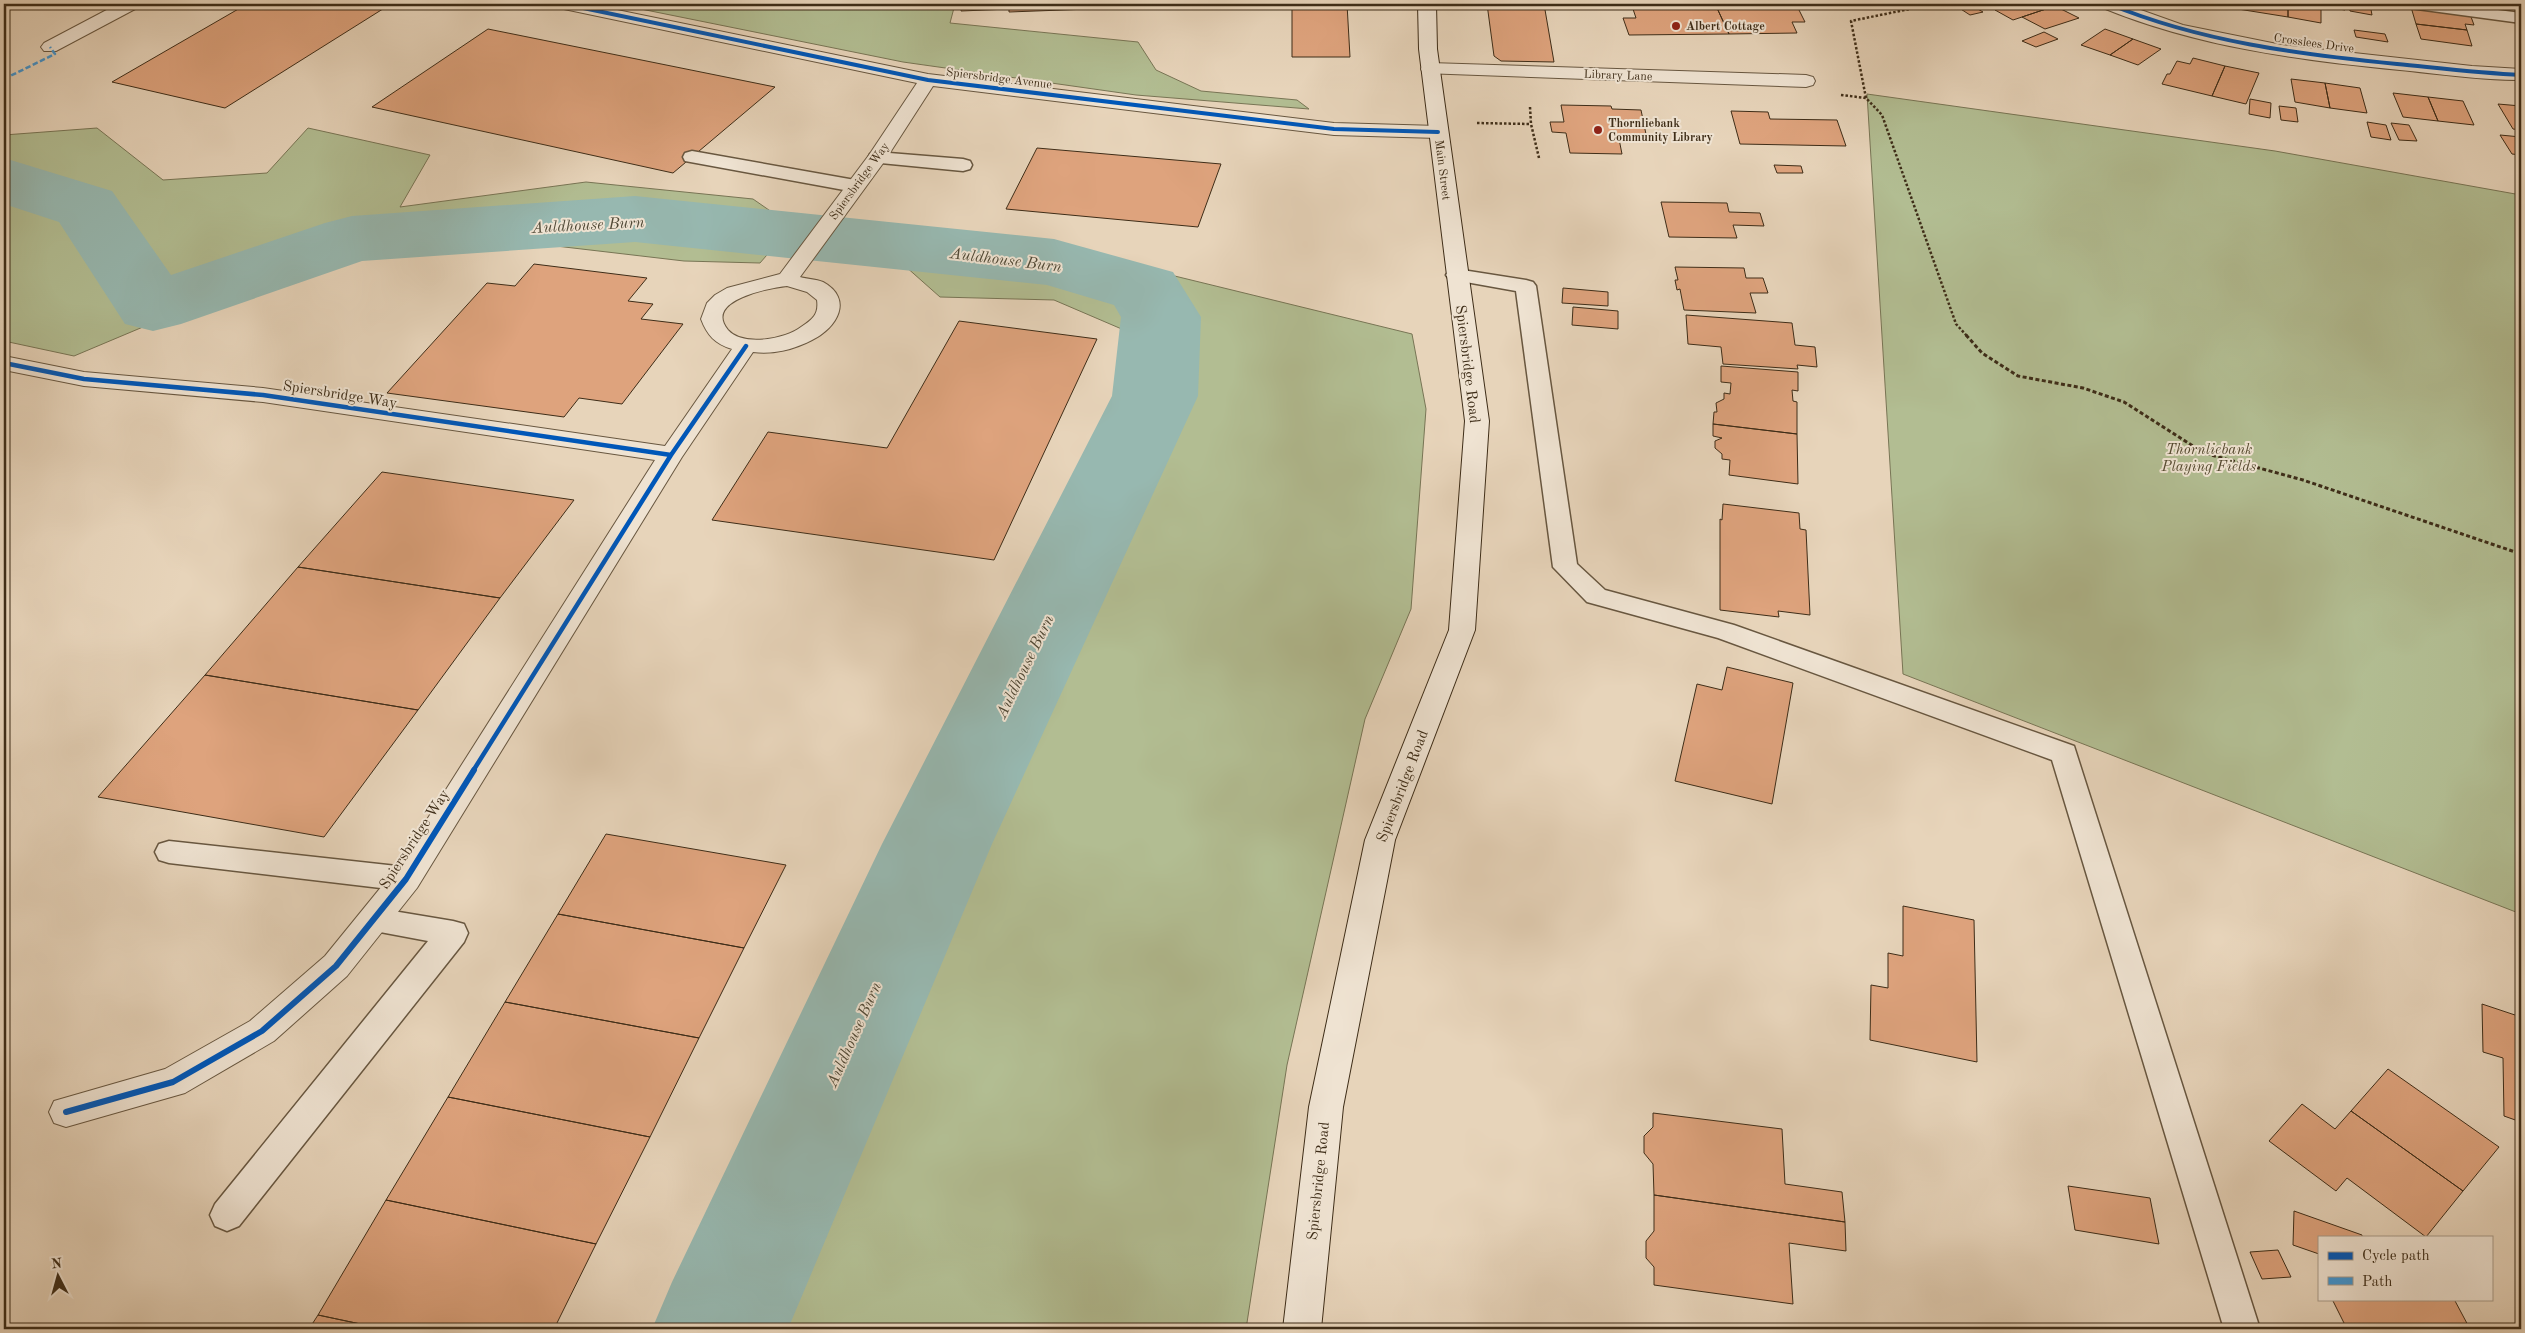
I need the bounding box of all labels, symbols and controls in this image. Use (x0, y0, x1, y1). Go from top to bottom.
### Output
marker: Albert Cottage (1670, 20, 1682, 32)
place label: Albert Cottage (1686, 21, 1765, 33)
street label: Crosslees Drive (2273, 32, 2355, 56)
street label: Spiersbridge Avenue (945, 67, 1053, 92)
street label: Library Lane (1583, 69, 1653, 83)
place label: Thornliebank Community Library (1608, 118, 1713, 144)
marker: Thornliebank Community Library (1592, 124, 1604, 136)
street label: Main Street (1432, 139, 1452, 201)
street label: Spiersbridge Way (828, 140, 892, 223)
water label: Auldhouse Burn (530, 215, 645, 237)
water label: Auldhouse Burn (948, 246, 1063, 276)
street label: Spiersbridge Road (1452, 304, 1481, 424)
street label: Spiersbridge Way (282, 379, 398, 412)
park label: Thornliebank Playing Fields (2161, 443, 2256, 475)
water label: Auldhouse Burn (993, 613, 1058, 722)
street label: Spiersbridge Road (1375, 728, 1432, 845)
street label: Spiersbridge Way (378, 787, 453, 892)
water label: Auldhouse Burn (824, 980, 885, 1090)
street label: Spiersbridge Road (1306, 1121, 1333, 1241)
legend (2318, 1236, 2492, 1300)
text: Cycle path (2362, 1249, 2430, 1264)
north arrow (32, 1250, 82, 1300)
text: N (51, 1257, 63, 1272)
text: Path (2362, 1275, 2392, 1290)

